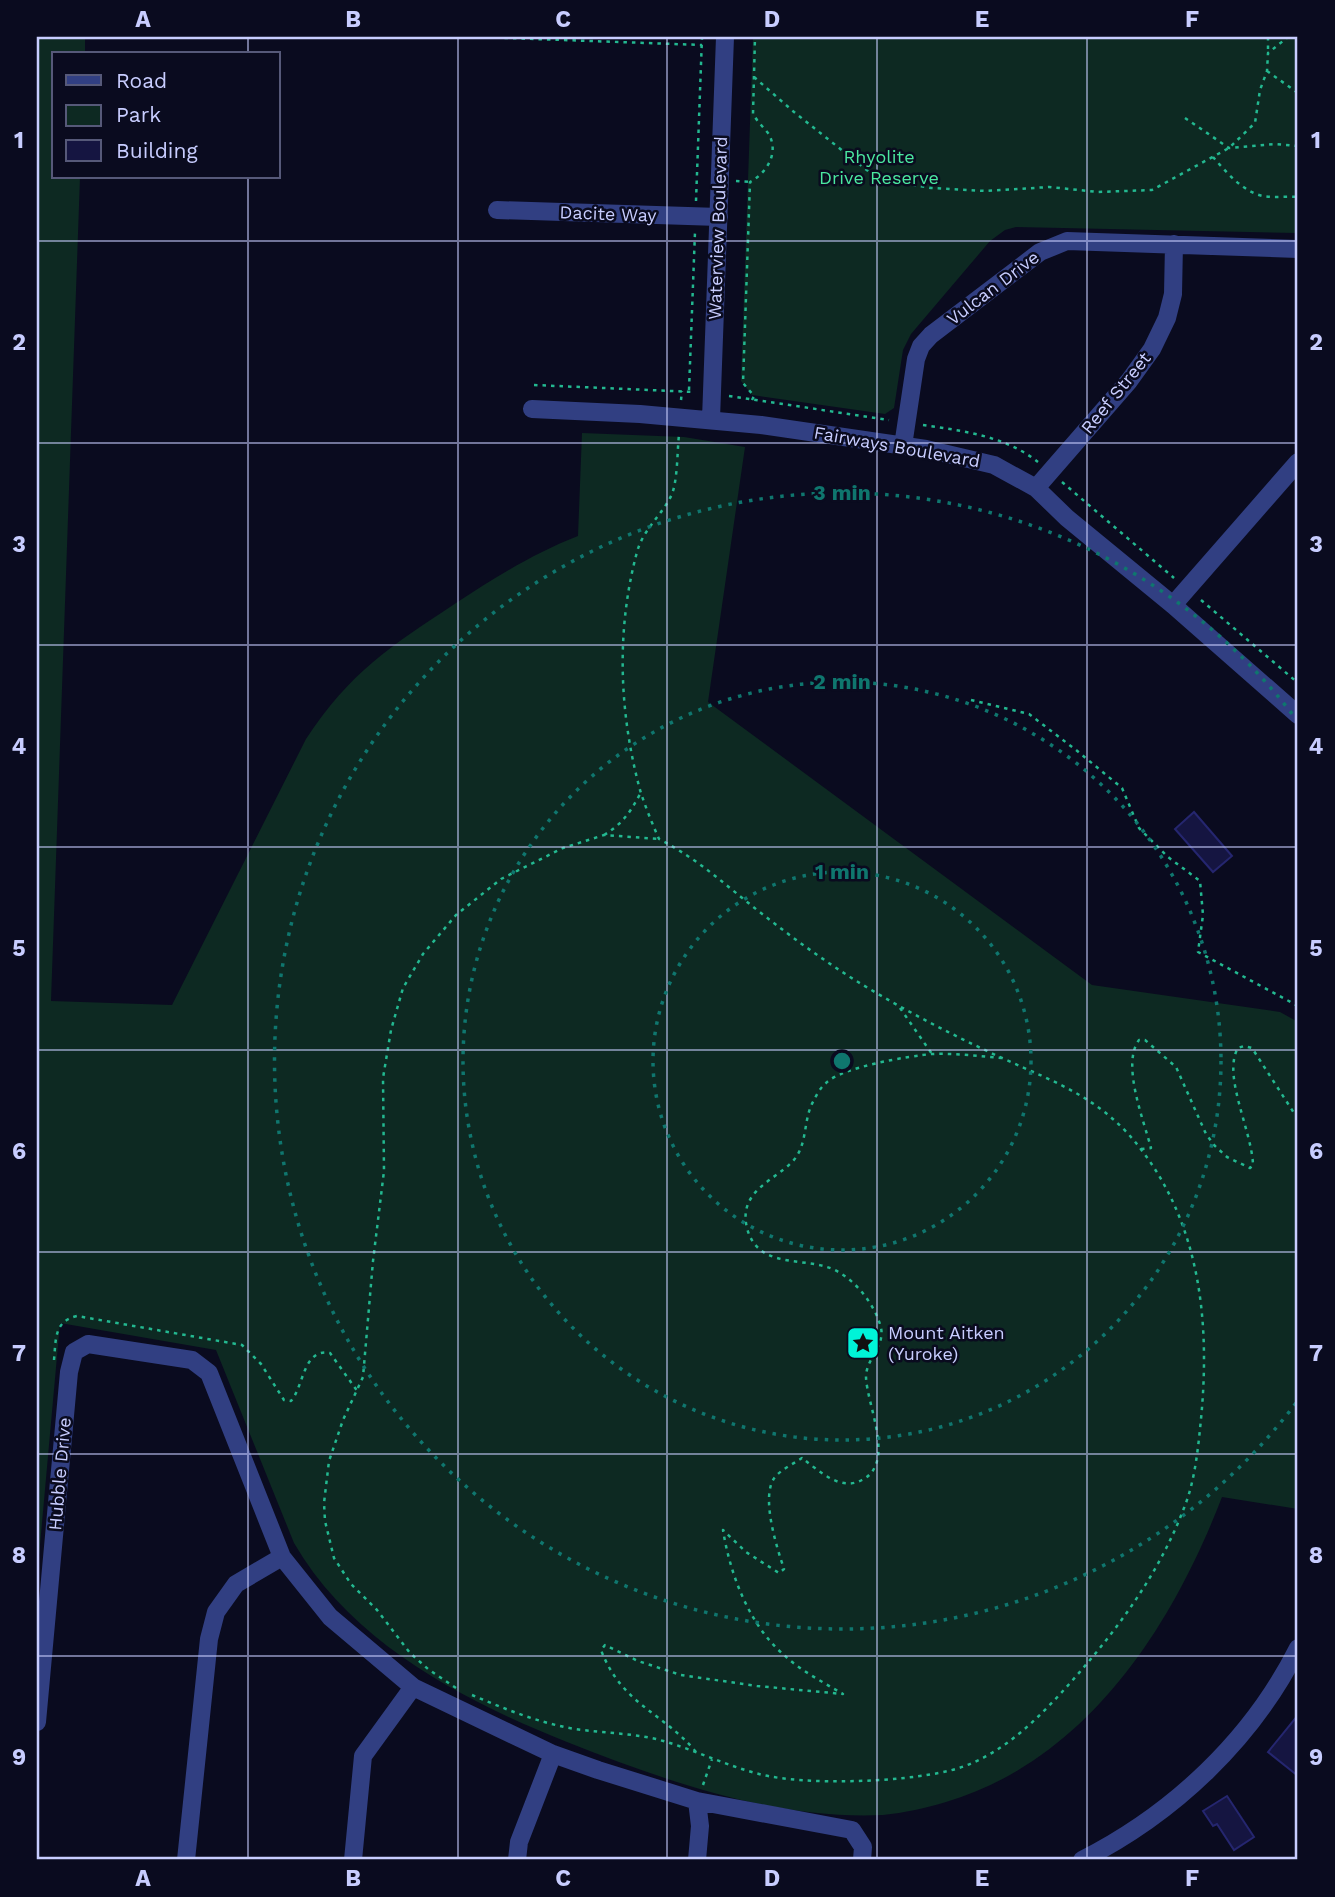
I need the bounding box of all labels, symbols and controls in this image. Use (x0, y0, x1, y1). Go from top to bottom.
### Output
text: A (135, 6, 151, 33)
text: B (345, 6, 361, 33)
text: C (555, 6, 571, 33)
text: D (764, 6, 780, 33)
text: E (975, 6, 989, 33)
text: F (1185, 6, 1199, 33)
legend (52, 52, 280, 178)
text: Road (116, 68, 167, 93)
text: Park (116, 102, 161, 127)
text: 1 (14, 127, 24, 154)
text: 1 (1311, 127, 1321, 154)
street label: Waterview Boulevard (704, 136, 731, 320)
text: Building (116, 138, 198, 163)
park label: Rhyolite Drive Reserve (819, 146, 939, 188)
street label: Dacite Way (559, 201, 658, 226)
street label: Vulcan Drive (942, 246, 1043, 329)
text: 2 (12, 329, 26, 356)
text: 2 (1309, 329, 1323, 356)
street label: Reef Street (1076, 347, 1155, 438)
street label: Fairways Boulevard (812, 422, 982, 471)
text: 3 min (813, 480, 871, 505)
text: 3 (12, 531, 26, 558)
text: 3 (1309, 531, 1323, 558)
text: 2 min (813, 669, 871, 694)
text: 4 (12, 733, 27, 760)
text: 4 (1309, 733, 1324, 760)
text: 1 min (815, 859, 869, 884)
text: 5 (12, 935, 26, 962)
text: 5 (1309, 935, 1323, 962)
centre of rings (830, 1049, 854, 1073)
text: 6 (12, 1138, 26, 1165)
text: 6 (1309, 1138, 1323, 1165)
place label: Mount Aitken (Yuroke) (888, 1322, 1005, 1364)
place icon: Mount Aitken (Yuroke) (844, 1324, 882, 1362)
text: 7 (12, 1340, 26, 1367)
text: 7 (1309, 1340, 1323, 1367)
street label: Hubble Drive (44, 1416, 75, 1531)
text: 8 (12, 1542, 26, 1569)
text: 8 (1309, 1542, 1323, 1569)
text: 9 (12, 1744, 26, 1771)
text: 9 (1309, 1744, 1323, 1771)
text: A (135, 1865, 151, 1892)
text: B (345, 1865, 361, 1892)
text: C (555, 1865, 571, 1892)
text: D (764, 1865, 780, 1892)
text: E (975, 1865, 989, 1892)
text: F (1185, 1865, 1199, 1892)

